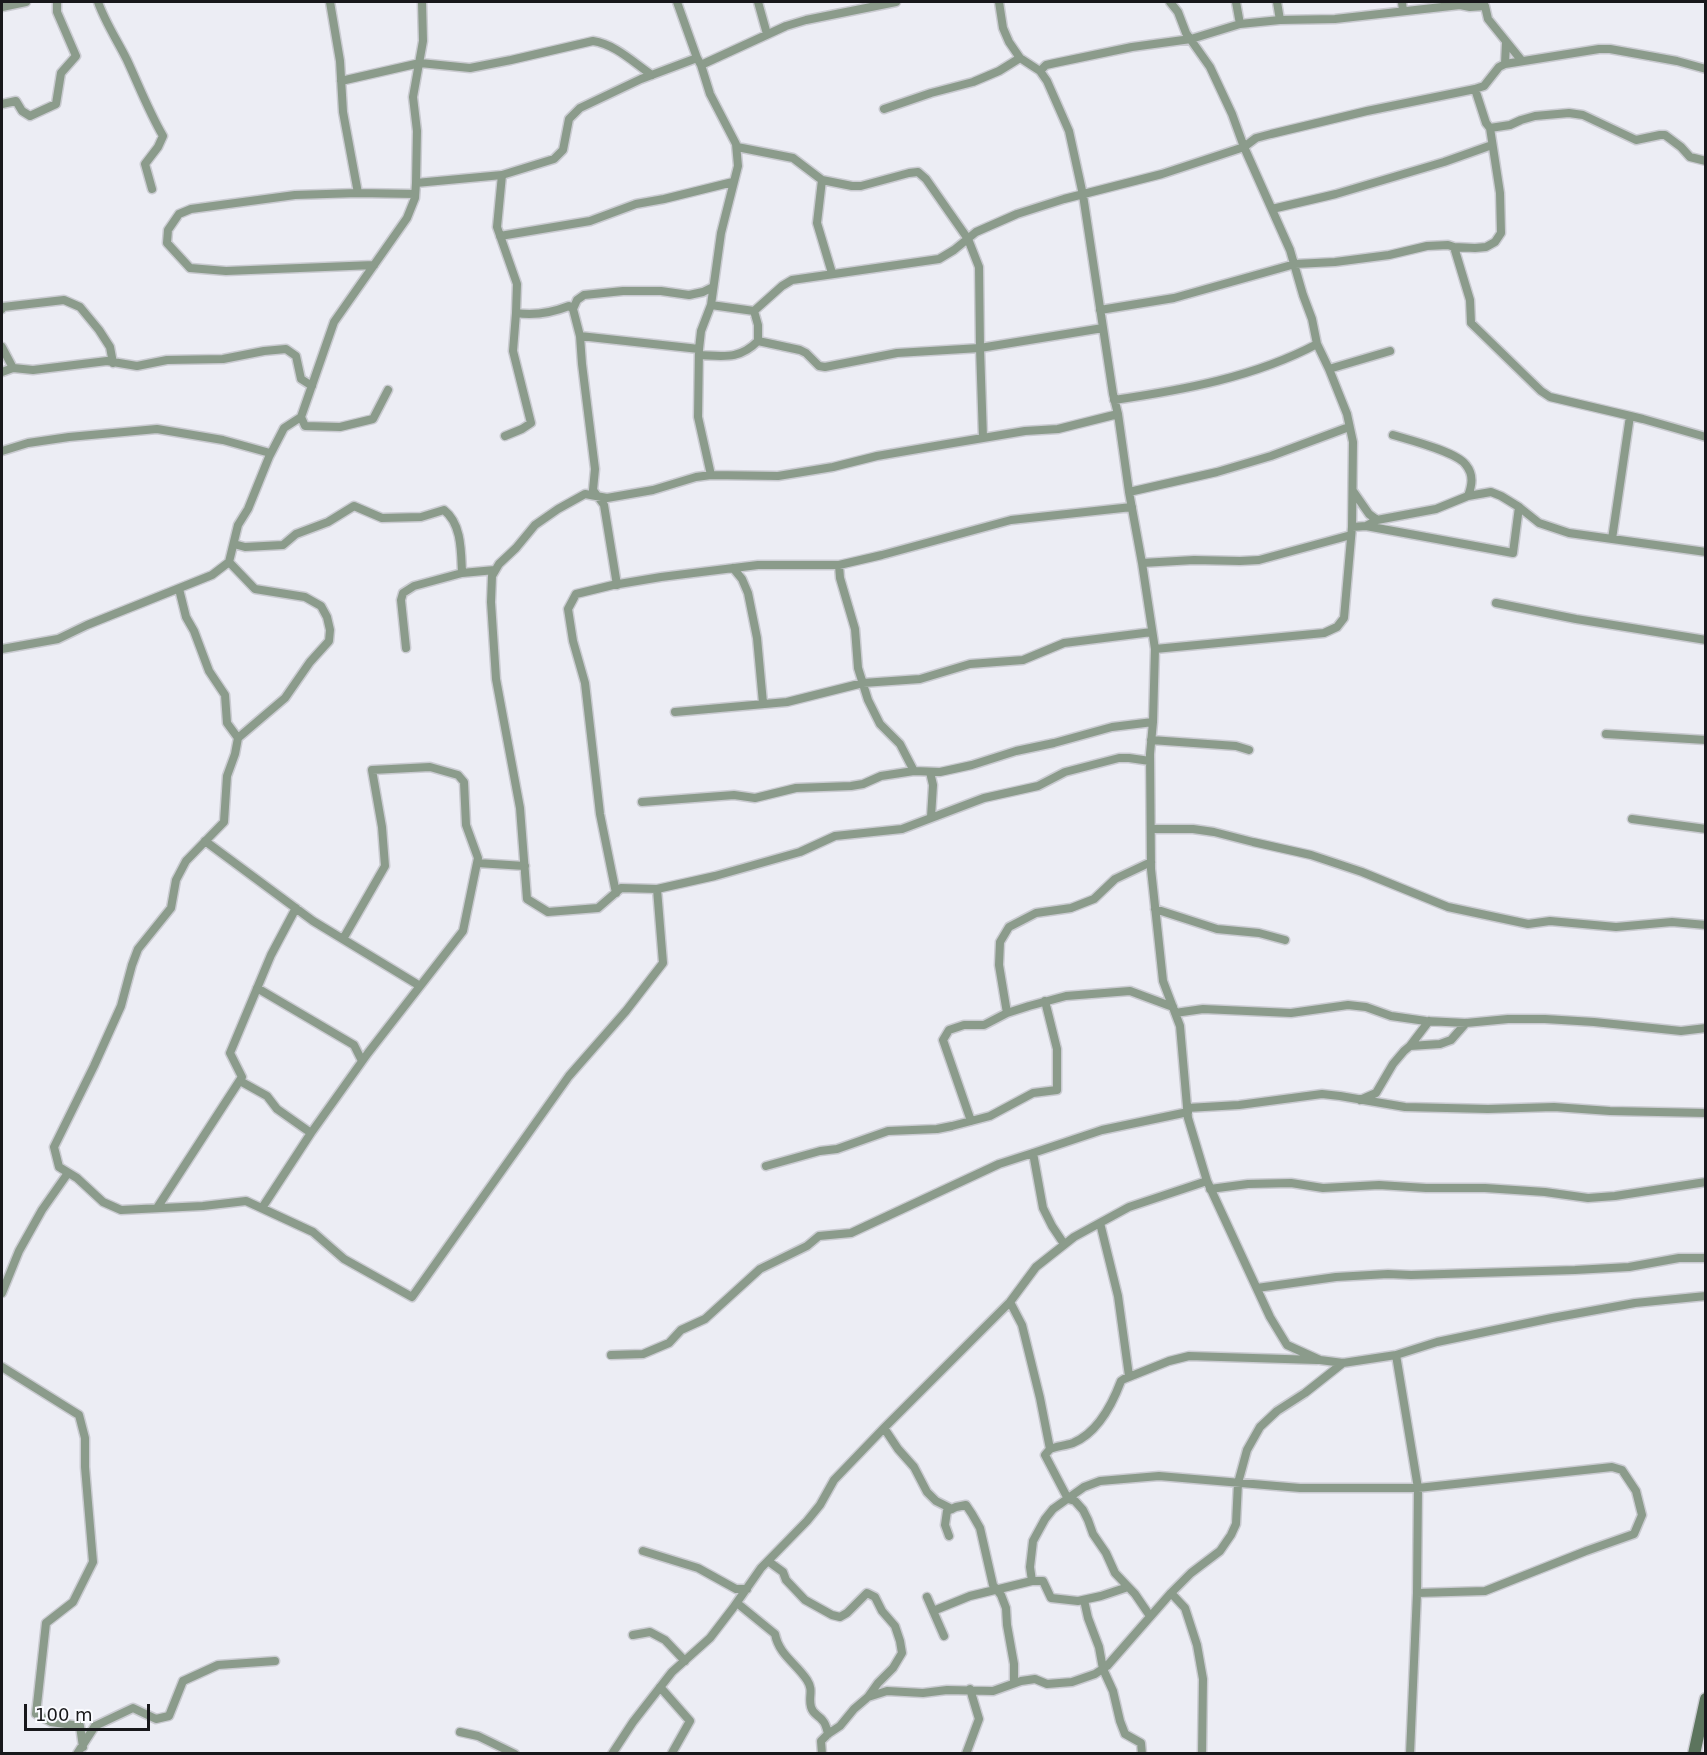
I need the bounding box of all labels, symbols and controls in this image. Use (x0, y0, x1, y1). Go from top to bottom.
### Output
scale bar (27, 1692, 153, 1730)
text: 100 m (35, 1704, 93, 1725)

